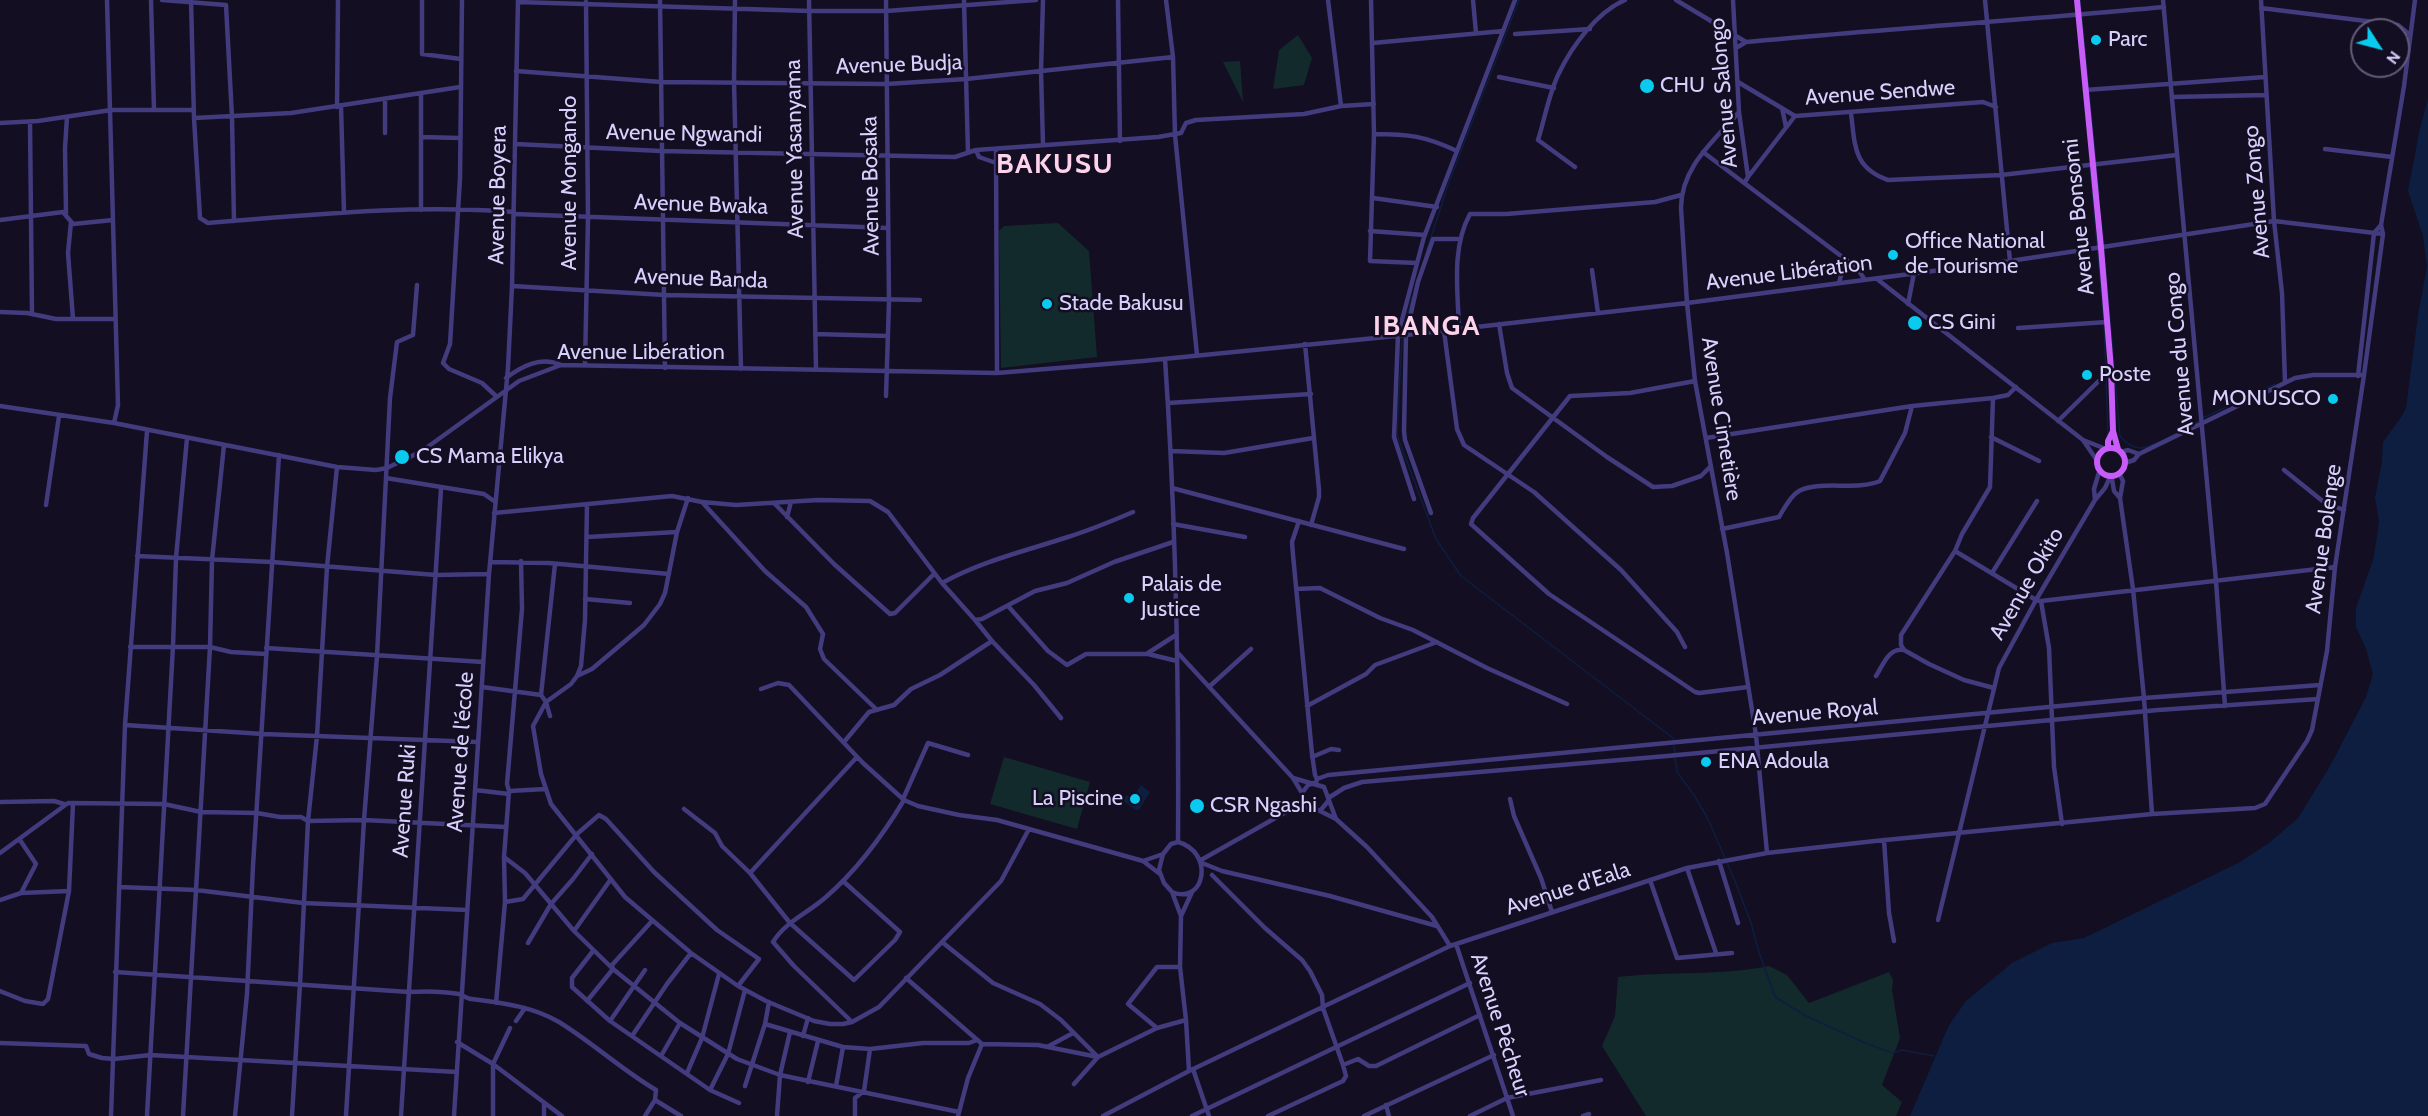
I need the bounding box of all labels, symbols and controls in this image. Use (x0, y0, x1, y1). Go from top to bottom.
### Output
street label: Avenue Salongo (1704, 17, 1744, 169)
north arrow (2350, 18, 2410, 78)
place label: Parc (2108, 27, 2147, 53)
marker: Parc (2089, 33, 2103, 47)
text: N (2382, 48, 2404, 68)
street label: Avenue Budja (835, 50, 963, 80)
street label: Avenue Yasanyama (780, 59, 810, 239)
place label: CHU (1660, 73, 1705, 99)
street label: Avenue Sendwe (1804, 75, 1956, 111)
marker: CHU (1638, 77, 1656, 95)
street label: Avenue Mongando (557, 96, 583, 270)
street label: Avenue Bosaka (857, 116, 885, 256)
street label: Avenue Ngwandi (606, 119, 762, 149)
street label: Avenue Zongo (2238, 124, 2276, 260)
street label: Avenue Boyera (484, 125, 512, 265)
street label: Avenue Bonsomi (2058, 137, 2100, 297)
district label: BAKUSU (996, 148, 1114, 182)
street label: Avenue Bwaka (633, 189, 769, 221)
place label: Office National de Tourisme (1905, 229, 2045, 280)
marker: Office National de Tourisme (1886, 248, 1900, 262)
street label: Avenue Libération (1704, 250, 1874, 296)
street label: Avenue Banda (634, 263, 768, 295)
street label: Avenue du Congo (2160, 271, 2200, 437)
place label: Stade Bakusu (1059, 291, 1184, 317)
marker: Stade Bakusu (1040, 297, 1054, 311)
district label: IBANGA (1373, 310, 1481, 344)
place label: CS Gini (1928, 310, 1996, 336)
marker: CS Gini (1906, 314, 1924, 332)
street label: Avenue Cimetière (1695, 335, 1747, 503)
street label: Avenue Libération (557, 340, 725, 366)
place label: Poste (2099, 362, 2151, 388)
marker: Poste (2080, 368, 2094, 382)
place label: MONUSCO (2212, 386, 2321, 412)
marker: MONUSCO (2326, 392, 2340, 406)
place label: CS Mama Elikya (416, 444, 564, 470)
marker: CS Mama Elikya (393, 448, 411, 466)
street label: Avenue Bolenge (2300, 462, 2348, 616)
street label: Avenue Okito (1984, 523, 2070, 645)
place label: Palais de Justice (1141, 572, 1222, 624)
marker: Palais de Justice (1122, 591, 1136, 605)
street label: Avenue de l'école (442, 671, 480, 833)
street label: Avenue Royal (1751, 694, 1879, 732)
street label: Avenue Ruki (388, 743, 422, 859)
place label: ENA Adoula (1718, 749, 1829, 775)
marker: ENA Adoula (1699, 755, 1713, 769)
place label: La Piscine (1032, 786, 1123, 812)
marker: La Piscine (1128, 792, 1142, 806)
place label: CSR Ngashi (1210, 793, 1317, 819)
marker: CSR Ngashi (1188, 797, 1206, 815)
street label: Avenue d'Eala (1502, 856, 1634, 922)
street label: Avenue Pêcheur (1464, 950, 1536, 1100)

